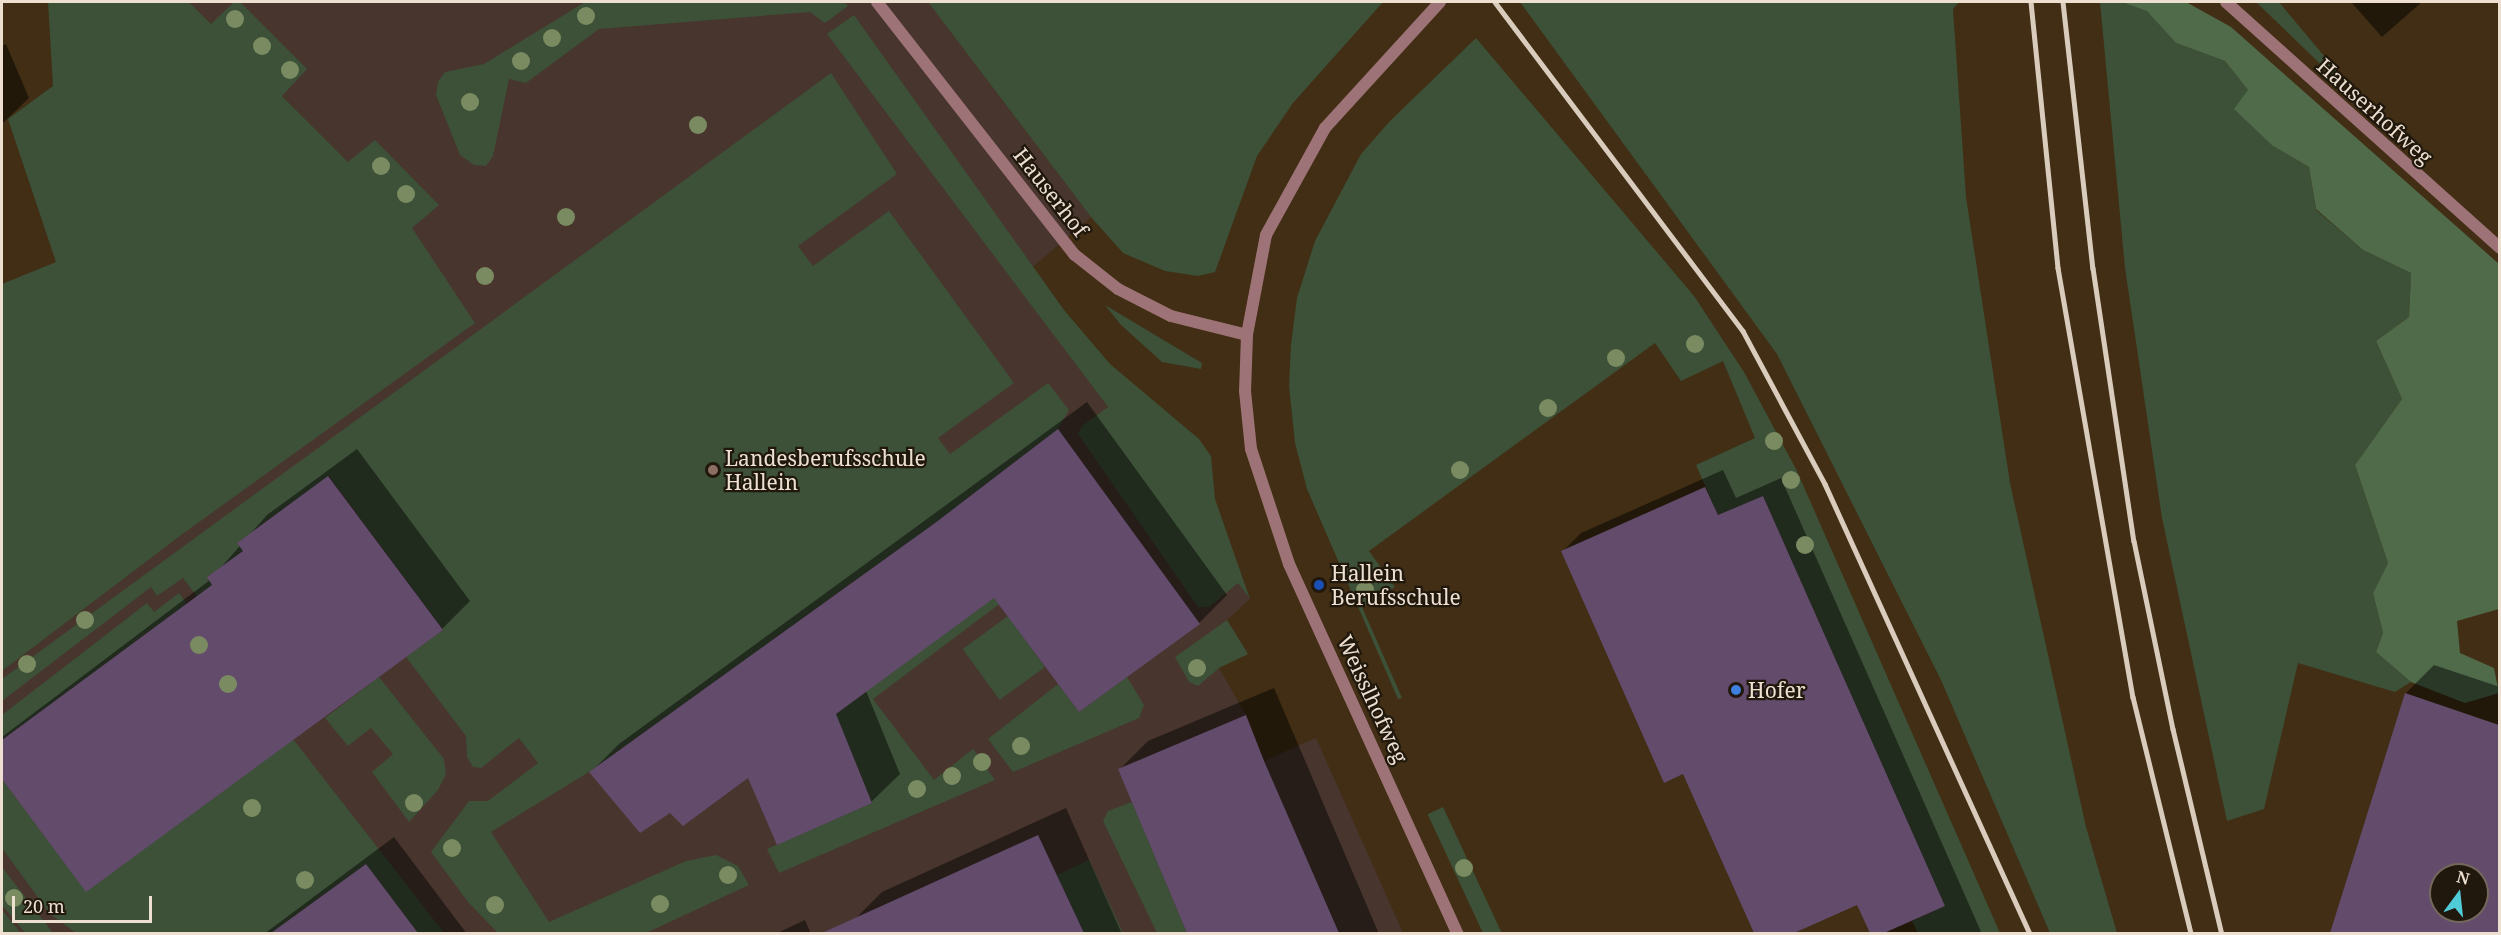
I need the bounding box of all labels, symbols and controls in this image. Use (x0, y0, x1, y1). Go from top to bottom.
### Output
street label: Hauserhofweg (2312, 53, 2438, 169)
street label: Hauserhof (1009, 143, 1093, 241)
place label: Landesberufsschule Hallein (725, 445, 926, 495)
marker: Landesberufsschule Hallein (706, 463, 720, 477)
place label: Hallein Berufsschule (1331, 560, 1461, 610)
marker: Hallein Berufsschule (1312, 578, 1326, 592)
street label: Weisslhofweg (1332, 631, 1414, 767)
place label: Hofer (1748, 677, 1806, 703)
marker: Hofer (1729, 683, 1743, 697)
north arrow (2429, 863, 2489, 923)
text: N (2454, 865, 2472, 890)
scale bar (15, 884, 154, 922)
text: 20 m (23, 894, 65, 918)

